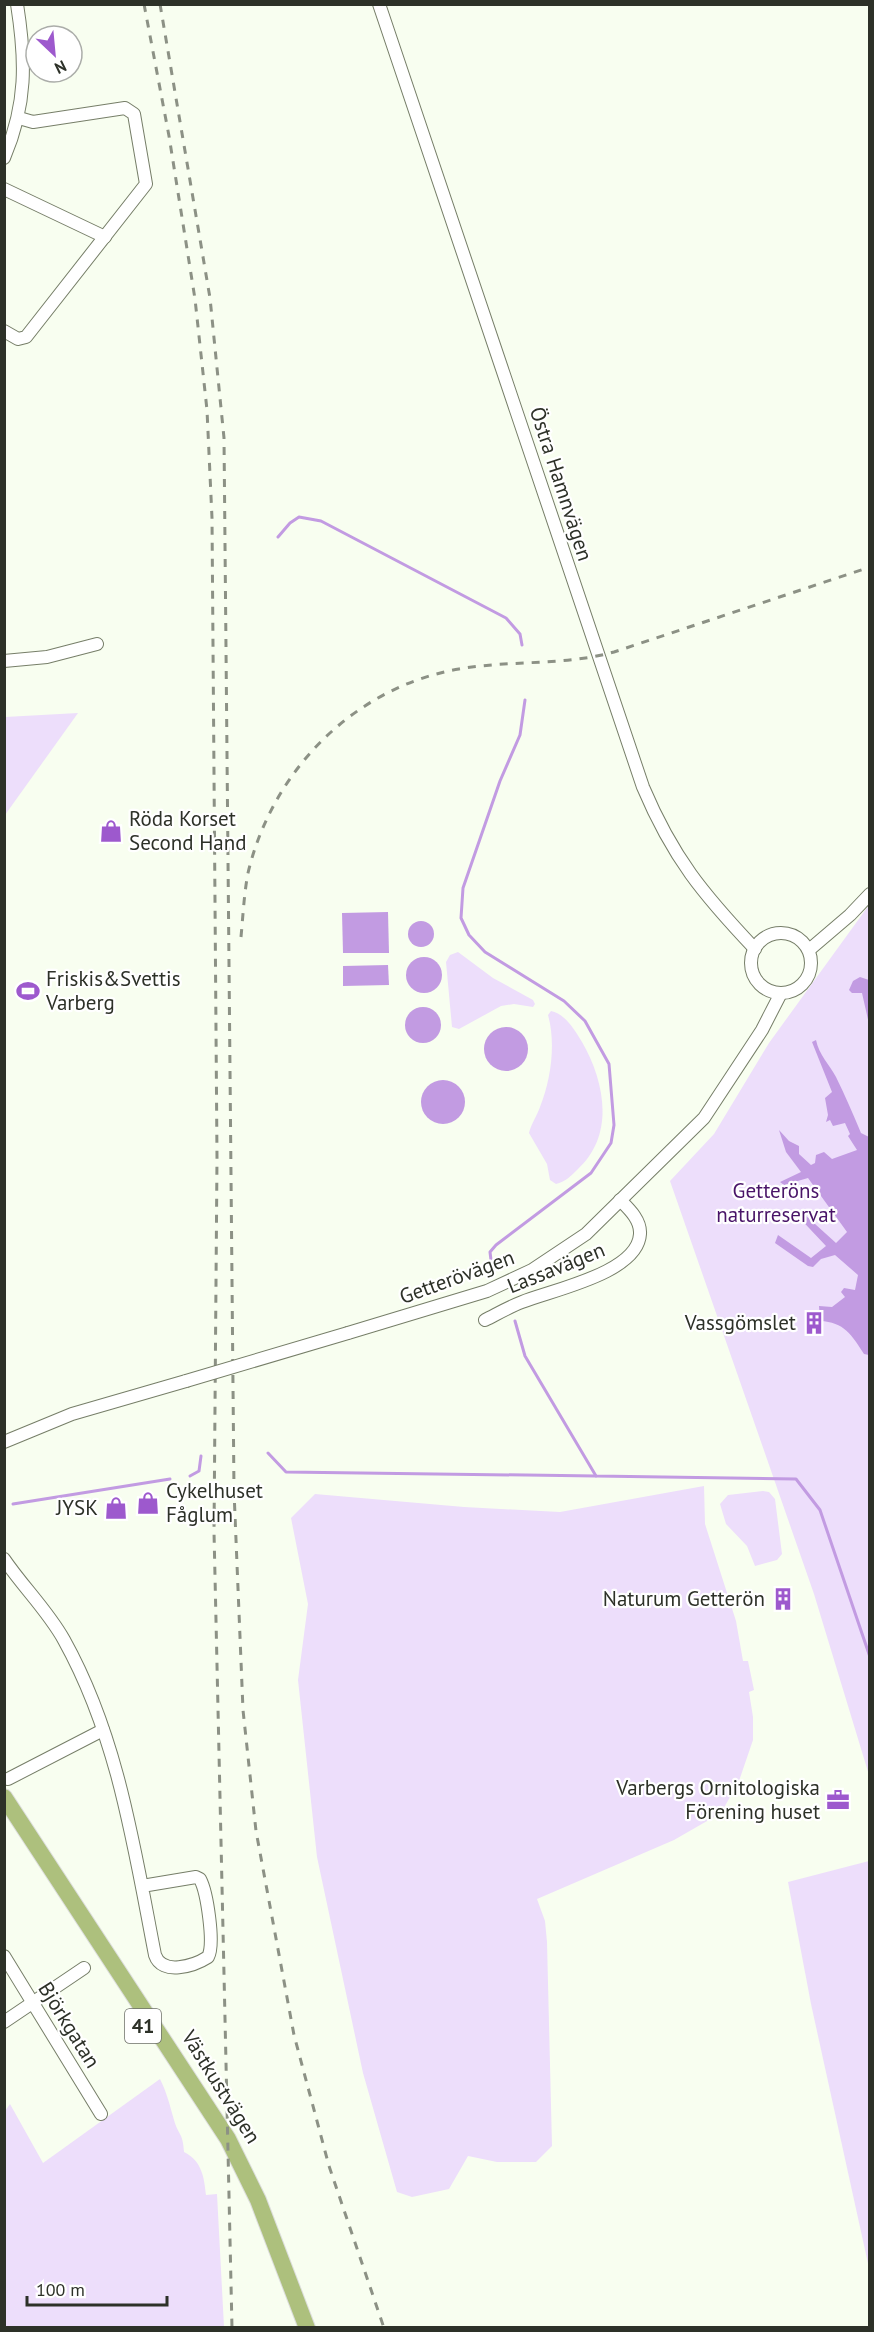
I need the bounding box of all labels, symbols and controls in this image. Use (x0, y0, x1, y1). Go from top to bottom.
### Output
north arrow (24, 24, 84, 84)
text: N (51, 56, 70, 79)
street label: Östra Hamnvägen (524, 403, 599, 564)
place label: Röda Korset Second Hand (129, 805, 247, 856)
shop icon: Röda Korset Second Hand (98, 818, 124, 844)
place label: Friskis&Svettis Varberg (45, 965, 181, 1016)
sports icon: Friskis&Svettis Varberg (15, 978, 41, 1004)
park label: Getteröns naturreservat (716, 1177, 836, 1228)
street label: Lassavägen (503, 1236, 609, 1299)
street label: Getterövägen (396, 1243, 518, 1310)
place label: Vassgömslet (684, 1309, 796, 1336)
building icon: Vassgömslet (801, 1310, 827, 1336)
place label: Cykelhuset Fåglum (166, 1477, 263, 1528)
shop icon: Cykelhuset Fåglum (135, 1490, 161, 1516)
place label: JYSK (55, 1494, 98, 1521)
shop icon: JYSK (103, 1495, 129, 1521)
place label: Naturum Getterön (603, 1585, 765, 1612)
building icon: Naturum Getterön (770, 1586, 796, 1612)
place label: Varbergs Ornitologiska Förening huset (615, 1774, 820, 1825)
office icon: Varbergs Ornitologiska Förening huset (825, 1787, 851, 1813)
street label: Björkgatan (32, 1977, 107, 2073)
road number: 41 (125, 2009, 161, 2043)
street label: Västkustvägen (175, 2024, 267, 2148)
scale bar (27, 2269, 166, 2307)
text: 100 m (36, 2278, 85, 2301)

